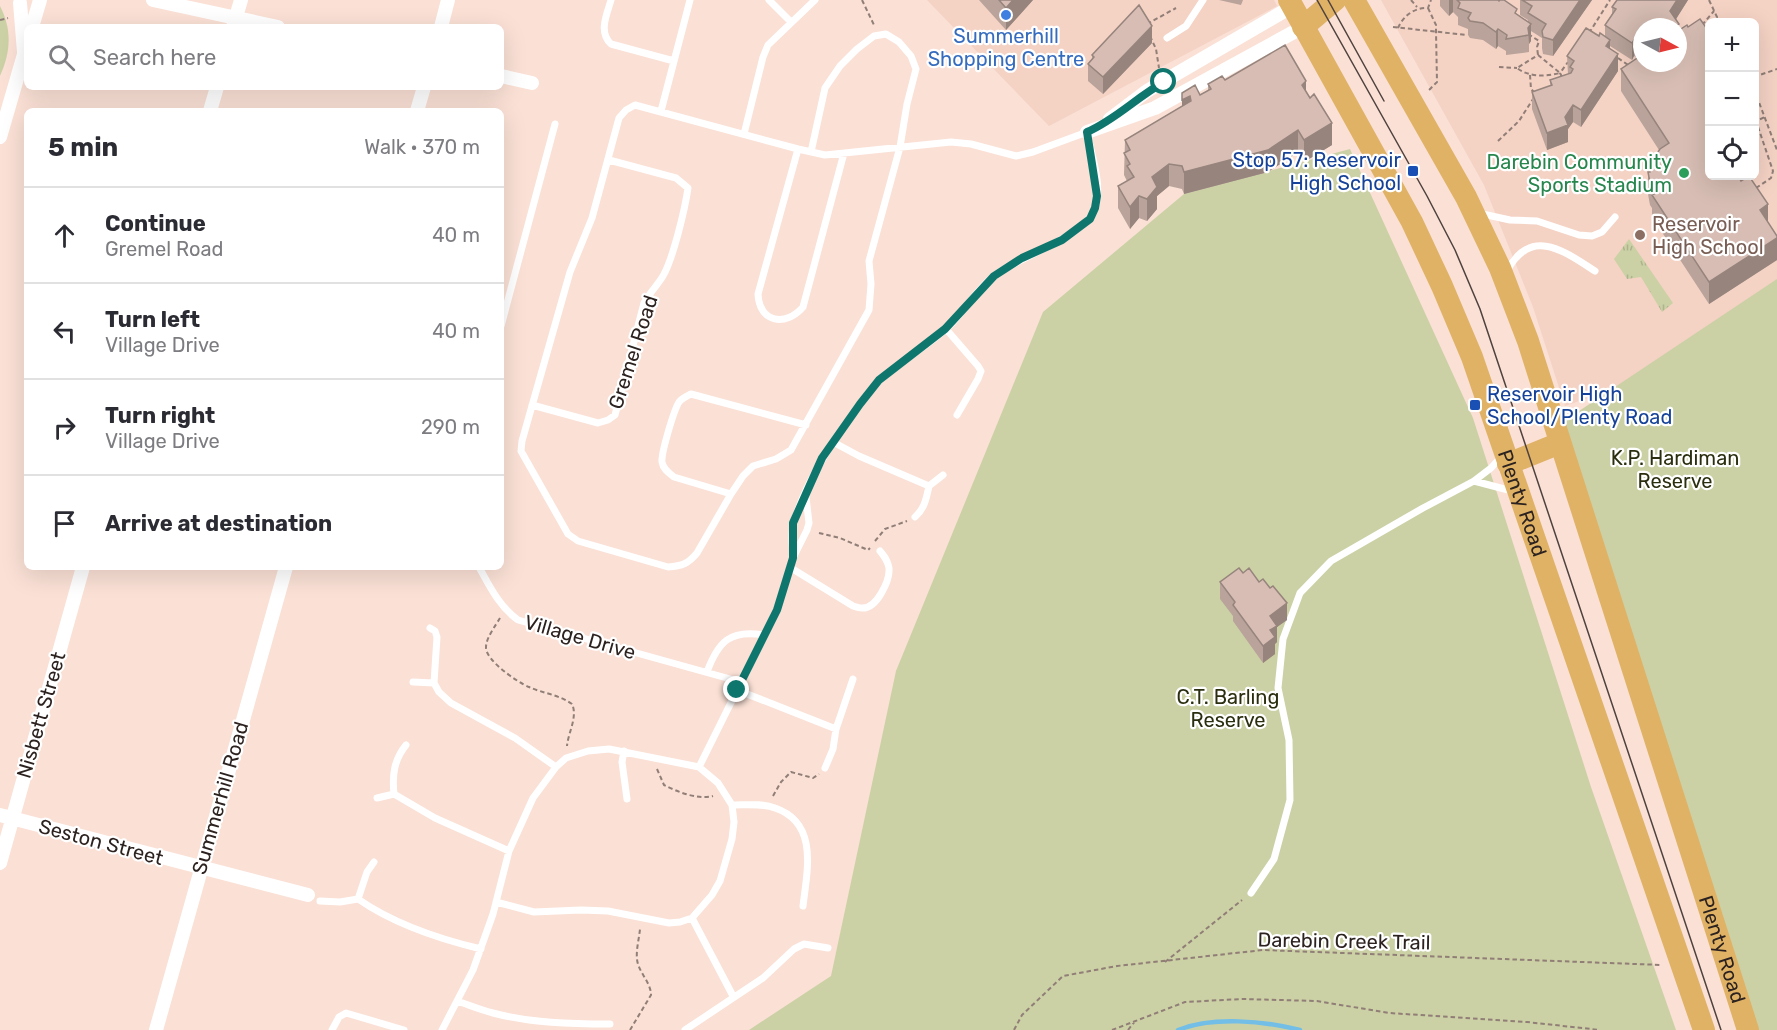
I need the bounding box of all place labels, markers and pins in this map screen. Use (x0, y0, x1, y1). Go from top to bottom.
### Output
marker: Summerhill Shopping Centre (999, 8, 1013, 22)
place label: Summerhill Shopping Centre (928, 24, 1084, 71)
place label: Stop 57: Reservoir High School (1232, 148, 1401, 195)
place label: Darebin Community Sports Stadium (1487, 150, 1672, 197)
marker: Stop 57: Reservoir High School (1406, 164, 1420, 178)
marker: Darebin Community Sports Stadium (1677, 166, 1691, 180)
place label: Reservoir High School (1652, 212, 1764, 259)
marker: Reservoir High School (1633, 228, 1647, 242)
place label: Reservoir High School/Plenty Road (1487, 382, 1672, 429)
marker: Reservoir High School/Plenty Road (1468, 398, 1482, 412)

